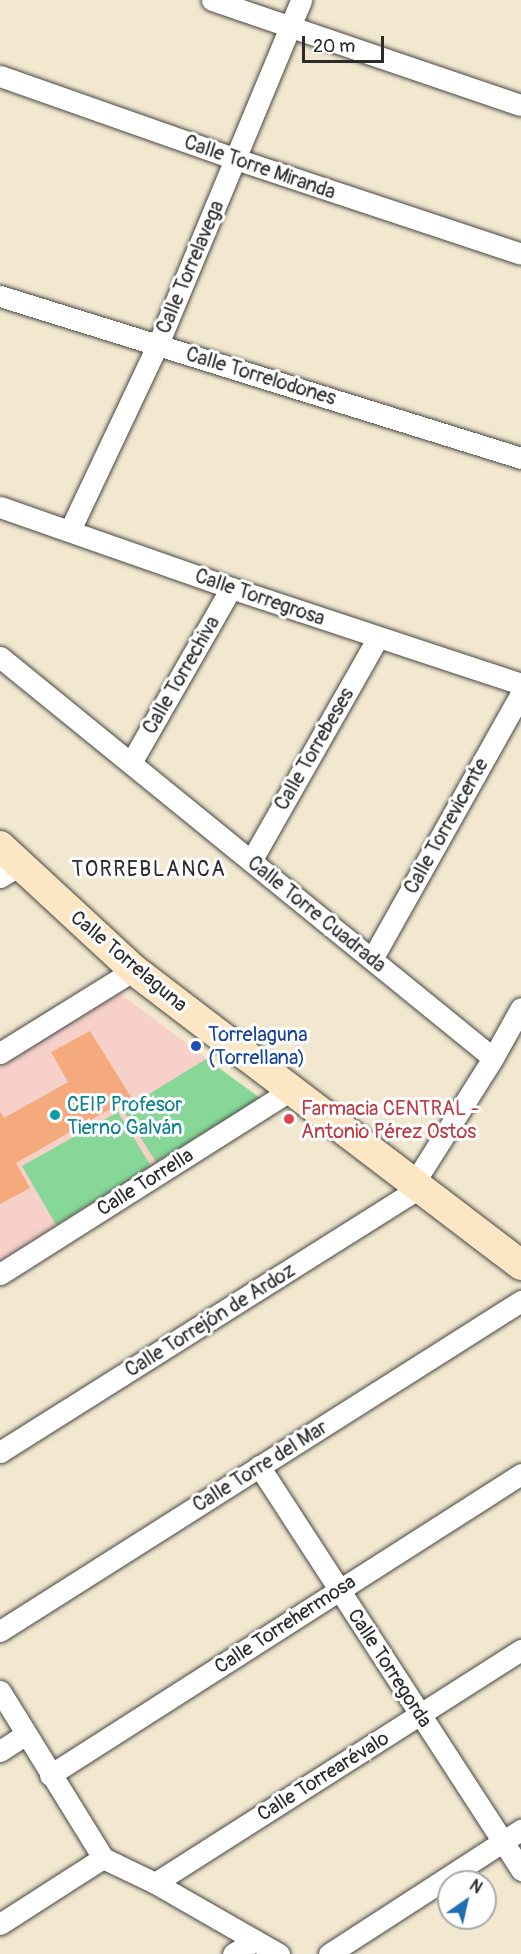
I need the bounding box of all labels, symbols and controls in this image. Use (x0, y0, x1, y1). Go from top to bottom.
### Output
scale bar (305, 24, 388, 62)
text: 20 m (313, 35, 355, 58)
street label: Calle Torre Miranda (181, 130, 339, 204)
street label: Calle Torrelavega (151, 197, 229, 337)
street label: Calle Torrelodones (183, 342, 339, 410)
street label: Calle Torregrosa (192, 564, 328, 630)
street label: Calle Torrechiva (138, 612, 224, 738)
street label: Calle Torrebeses (269, 683, 359, 815)
street label: Calle Torrevicente (399, 754, 493, 898)
street label: Calle Torre Cuadrada (243, 851, 391, 977)
district label: TORREBLANCA (72, 857, 226, 883)
street label: Calle Torrelaguna (66, 905, 192, 1017)
place label: Torrelaguna (Torrellana) (208, 1022, 307, 1069)
marker: Torrelaguna (Torrellana) (189, 1039, 203, 1053)
place label: CEIP Profesor Tierno Galván (67, 1092, 182, 1139)
place label: Farmacia CENTRAL - Antonio Pérez Ostos (301, 1096, 479, 1143)
marker: CEIP Profesor Tierno Galván (48, 1108, 62, 1122)
marker: Farmacia CENTRAL - Antonio Pérez Ostos (282, 1112, 296, 1126)
street label: Calle Torrella (92, 1143, 198, 1221)
street label: Calle Torrejón de Ardoz (121, 1258, 299, 1382)
street label: Calle Torre del Mar (188, 1415, 332, 1517)
street label: Calle Torrehermosa (210, 1570, 360, 1678)
street label: Calle Torregorda (343, 1604, 437, 1732)
street label: Calle Torrearévalo (253, 1726, 393, 1826)
north arrow (437, 1870, 497, 1930)
text: N (466, 1875, 486, 1898)

